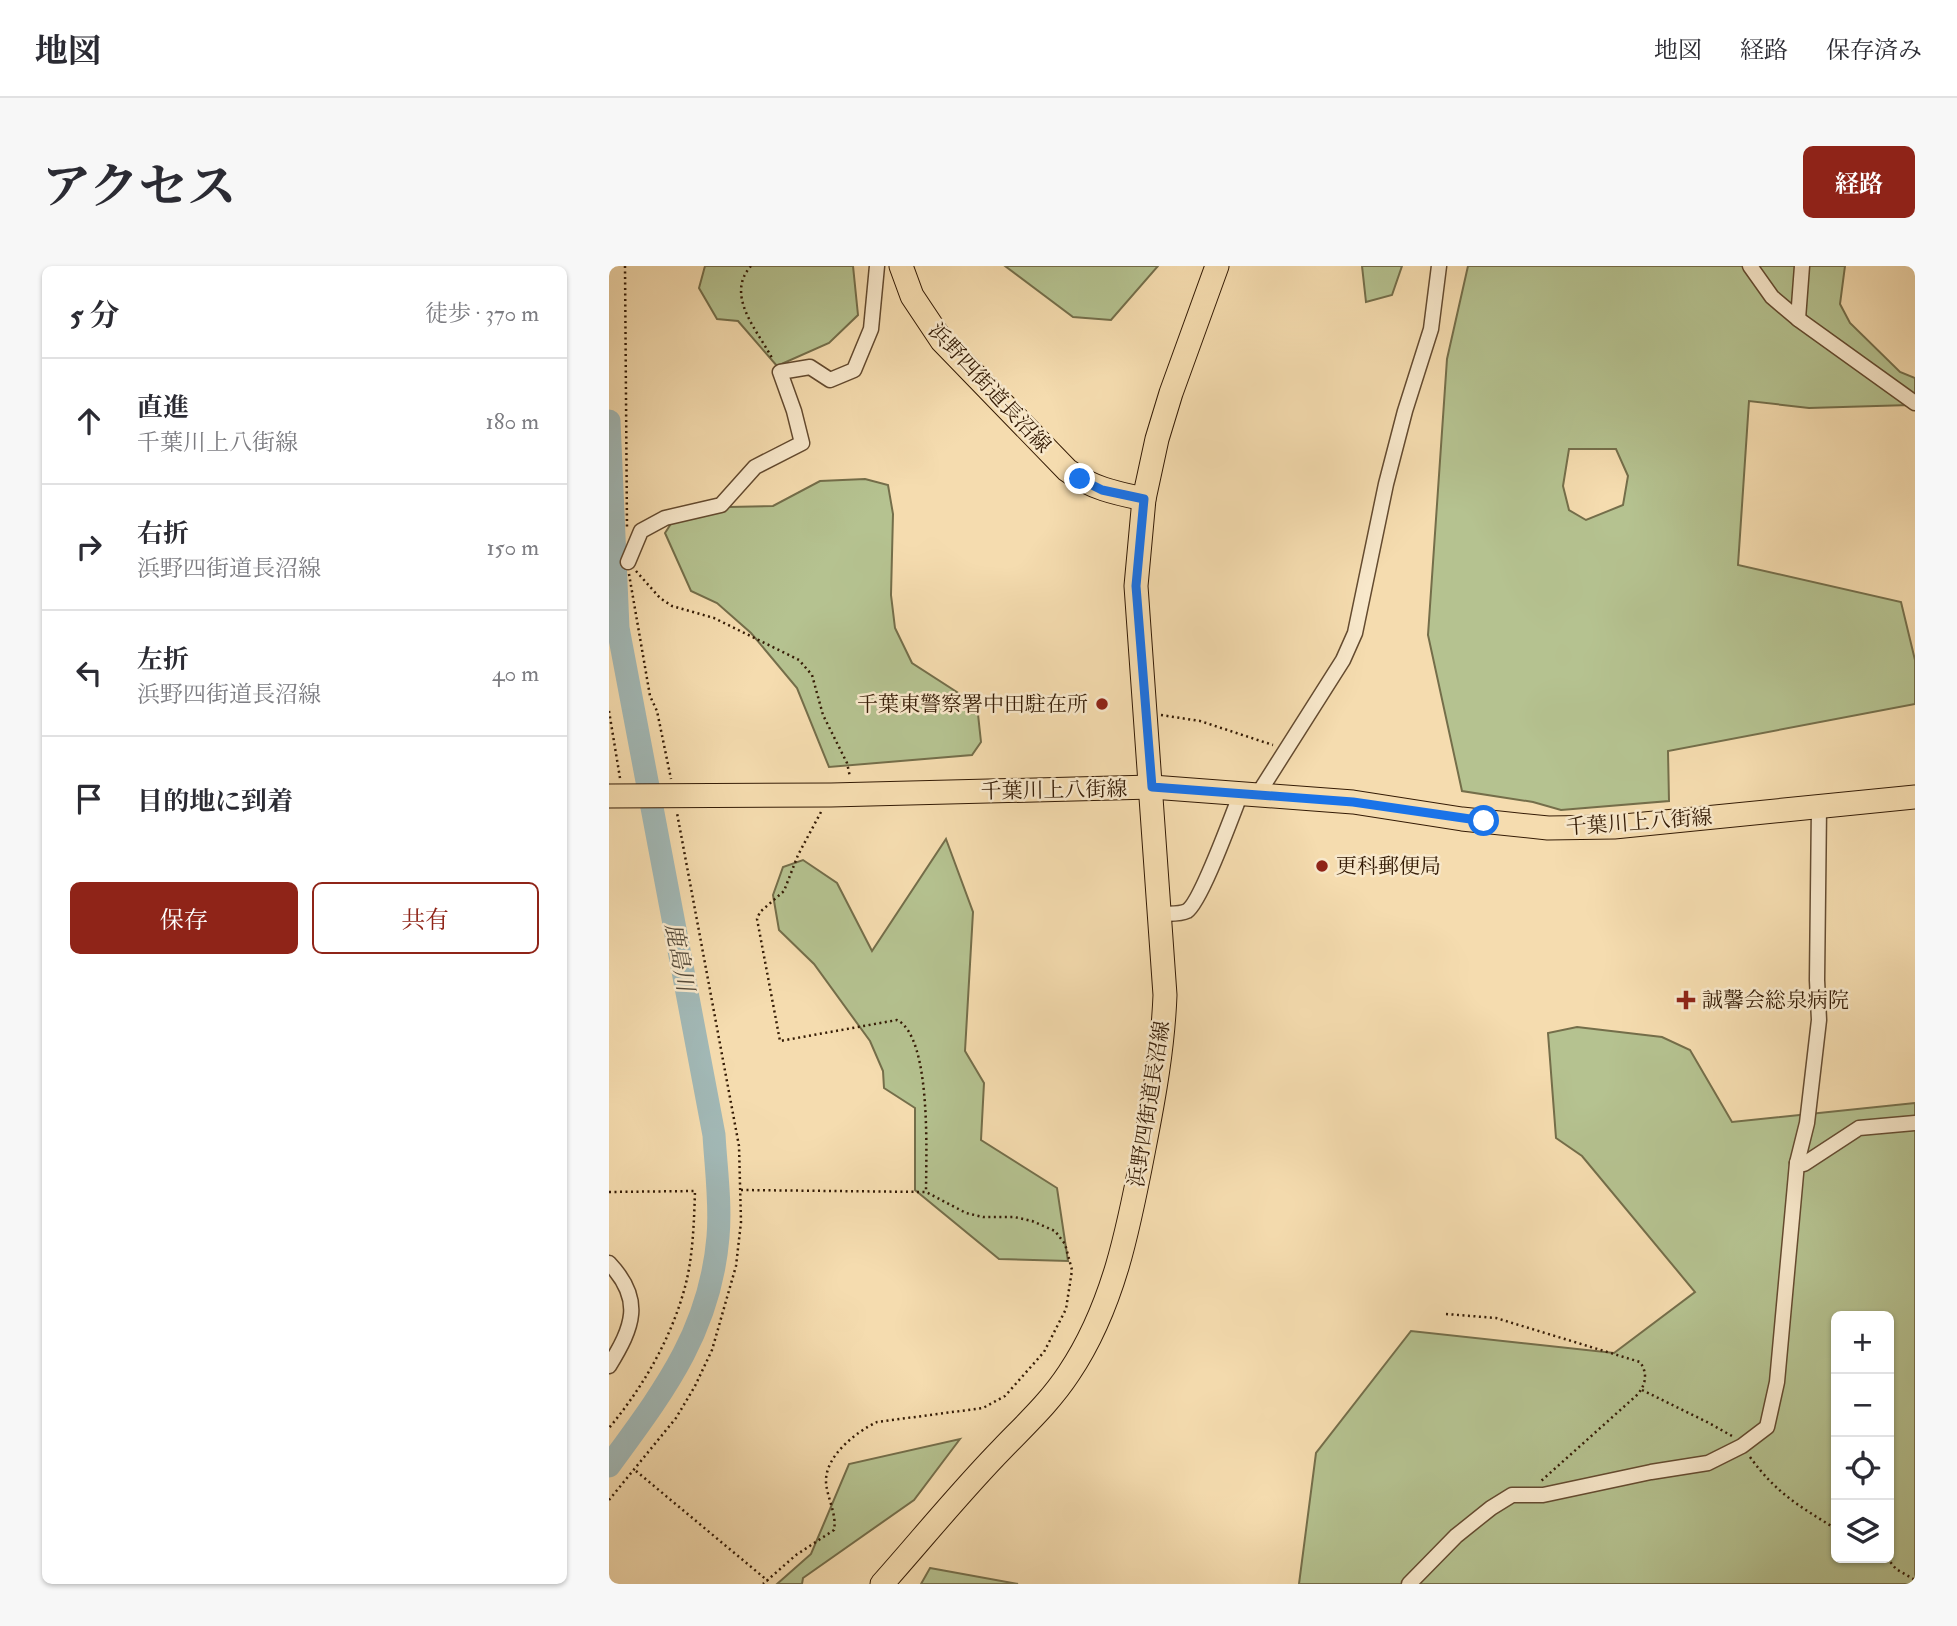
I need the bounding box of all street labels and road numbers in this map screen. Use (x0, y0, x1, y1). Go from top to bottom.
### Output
street label: 浜野四街道長沼線 (922, 318, 1057, 459)
street label: 千葉川上八街線 (980, 776, 1128, 805)
street label: 千葉川上八街線 (1565, 804, 1713, 841)
street label: 浜野四街道長沼線 (1123, 1019, 1176, 1189)

